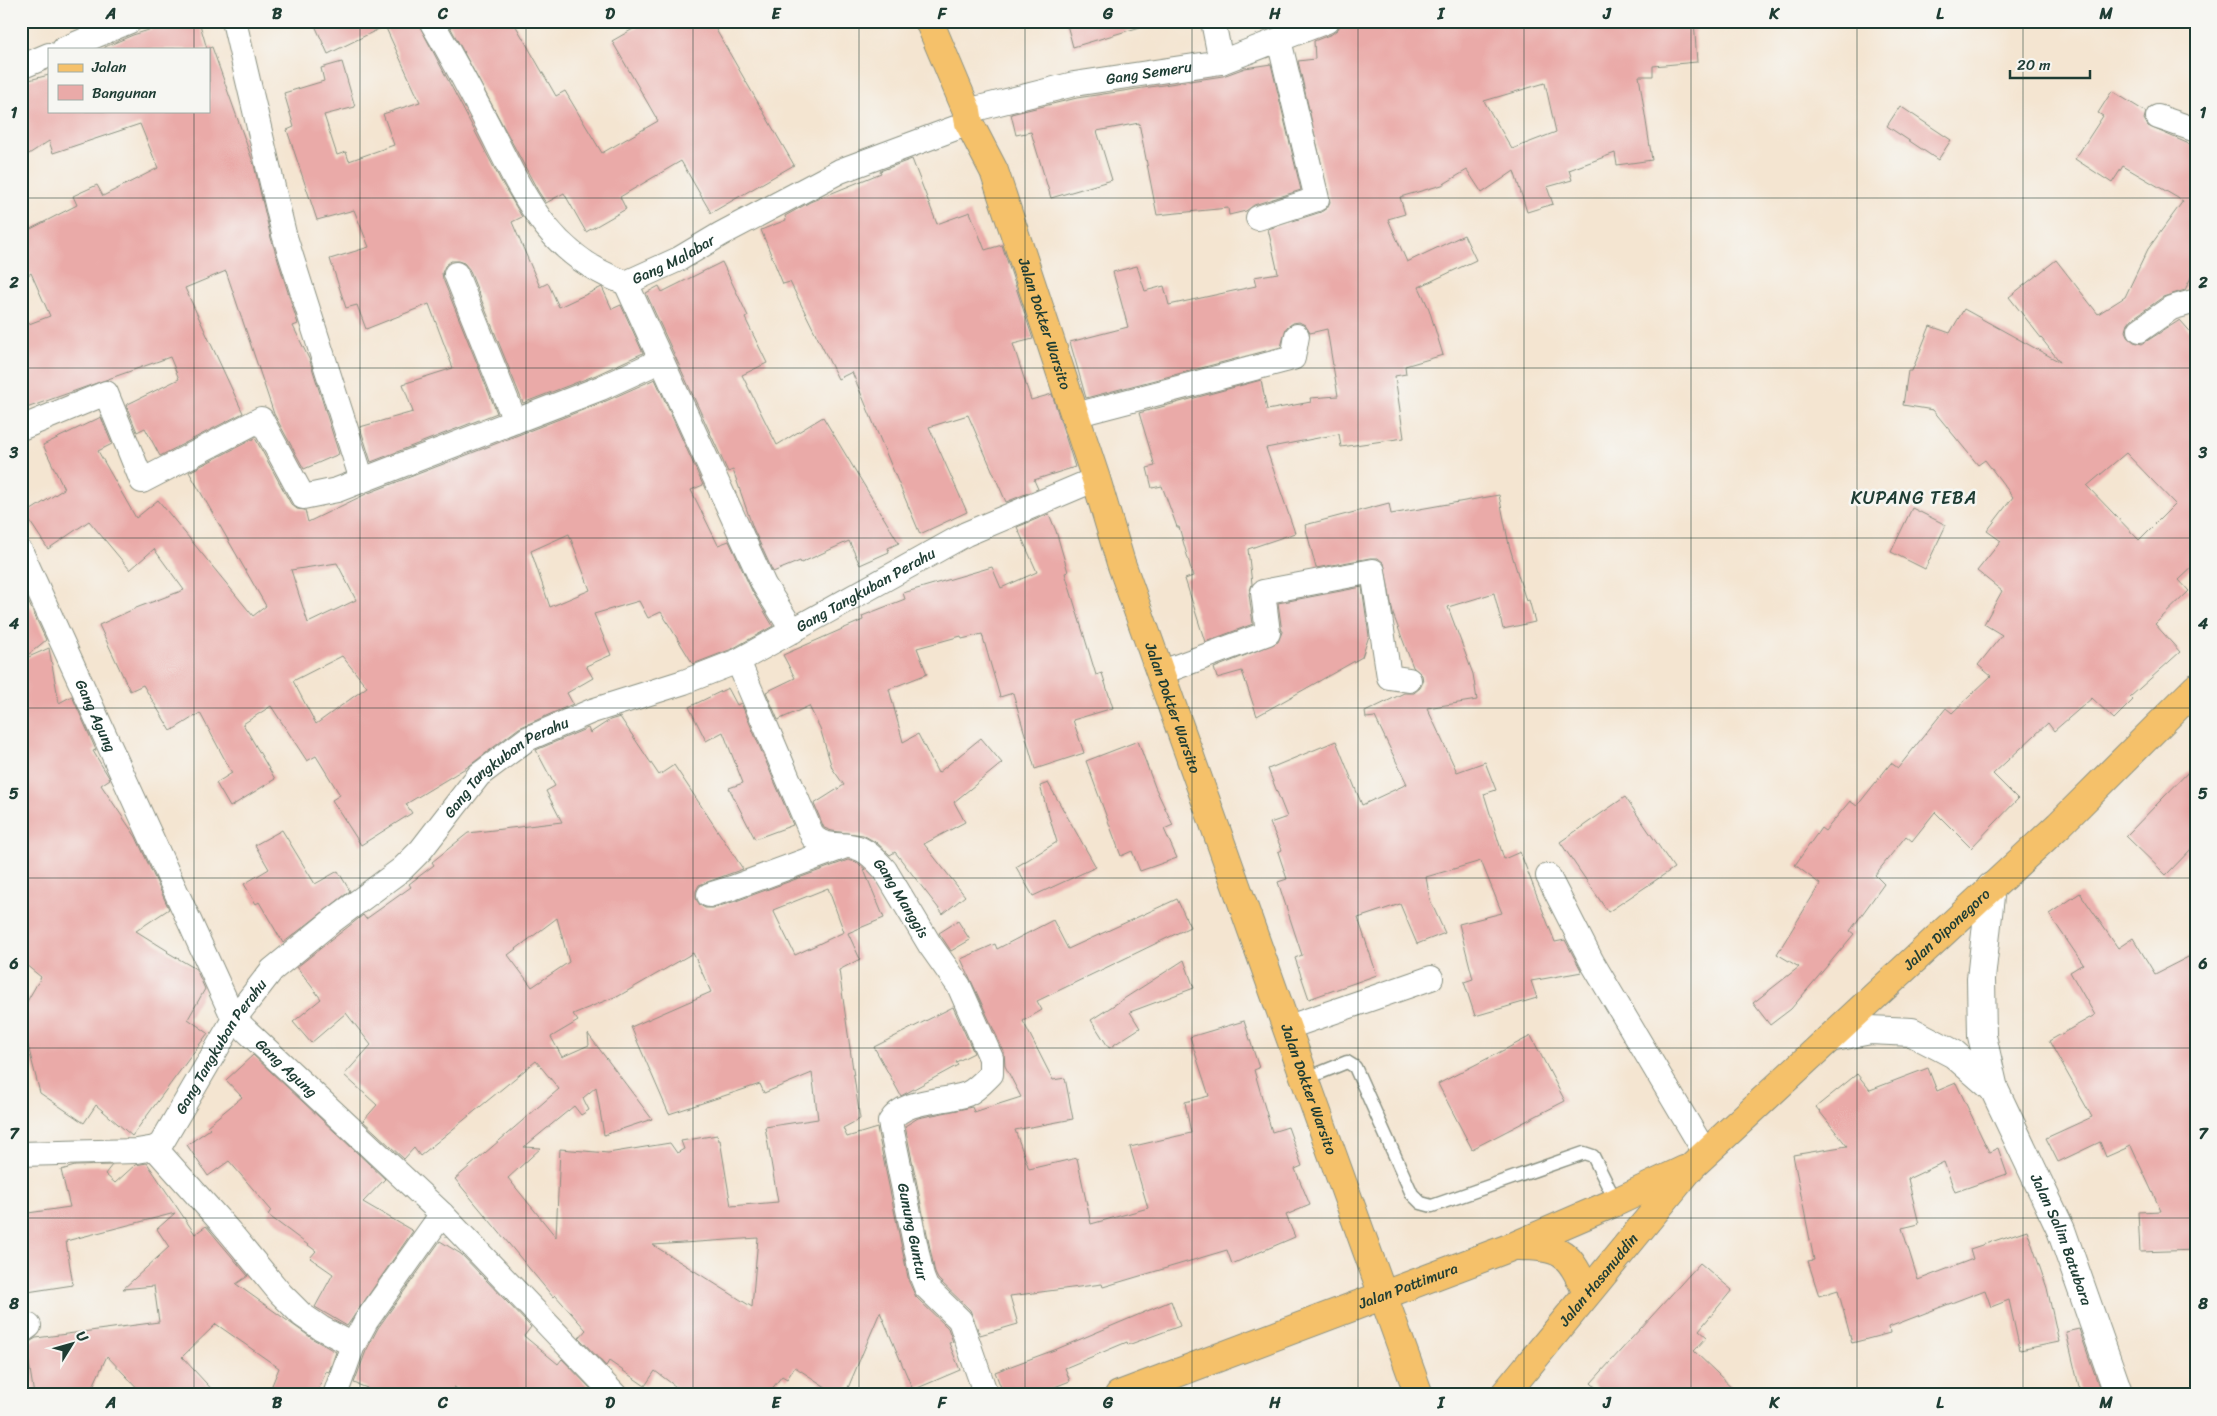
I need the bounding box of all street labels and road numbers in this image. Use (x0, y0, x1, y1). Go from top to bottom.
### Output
street label: Gang Semeru (1104, 54, 1194, 92)
street label: Gang Malabar (628, 227, 721, 292)
street label: Jalan Dokter Warsito (1010, 253, 1079, 394)
street label: Gang Tangkuban Perahu (791, 540, 940, 639)
street label: Jalan Dokter Warsito (1137, 638, 1208, 778)
street label: Gang Agung (68, 675, 124, 757)
street label: Gang Tangkuban Perahu (437, 709, 573, 824)
street label: Gang Manggis (867, 852, 937, 944)
street label: Jalan Diponegoro (1896, 882, 1997, 978)
street label: Gang Tangkuban Perahu (168, 973, 274, 1119)
street label: Jalan Dokter Warsito (1273, 1019, 1344, 1159)
street label: Gang Agung (249, 1032, 324, 1104)
street label: Jalan Salim Batubara (2023, 1168, 2100, 1309)
street label: Gunung Guntur (890, 1181, 936, 1286)
street label: Jalan Hasanuddin (1552, 1227, 1645, 1333)
street label: Jalan Pattimura (1354, 1255, 1462, 1317)

